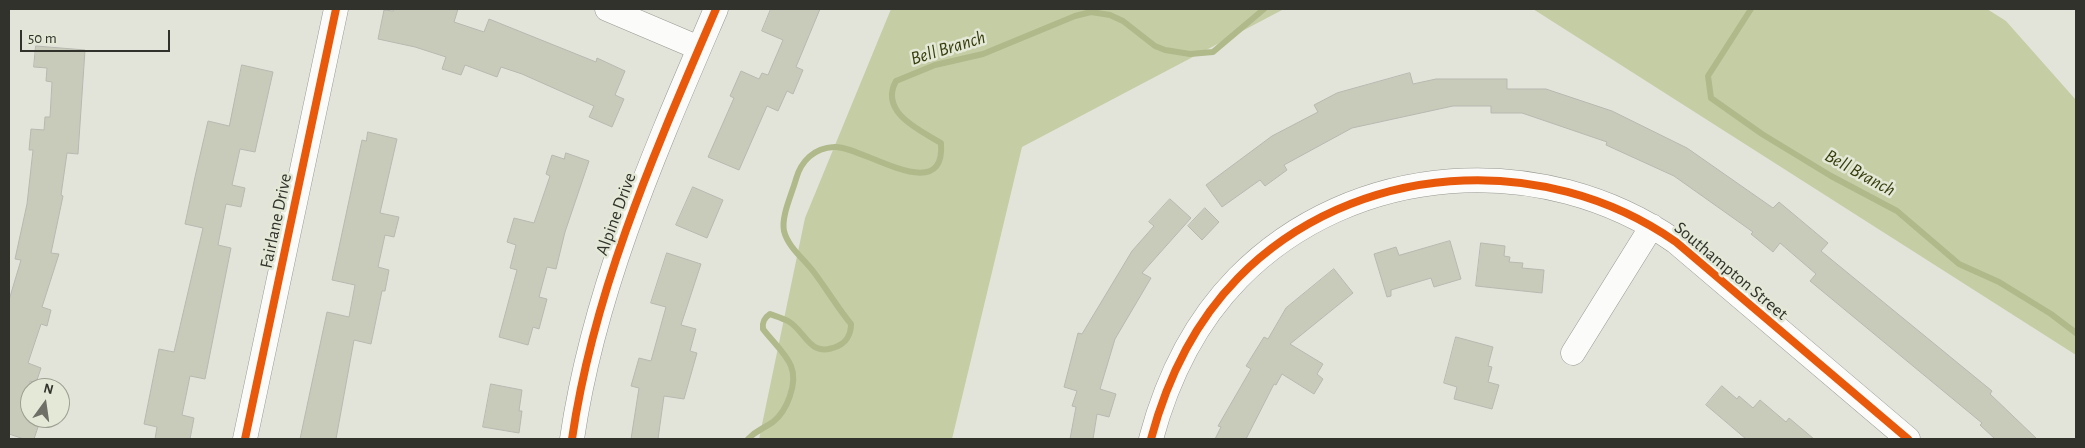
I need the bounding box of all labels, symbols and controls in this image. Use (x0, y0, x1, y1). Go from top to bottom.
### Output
scale bar (22, 20, 172, 52)
water label: Bell Branch (908, 26, 988, 70)
text: 50 m (28, 31, 57, 46)
water label: Bell Branch (1821, 144, 1899, 202)
street label: Alpine Drive (591, 170, 641, 258)
street label: Fairlane Drive (255, 172, 297, 270)
street label: Southampton Street (1670, 217, 1792, 325)
north arrow (20, 378, 70, 428)
text: N (42, 381, 55, 397)

